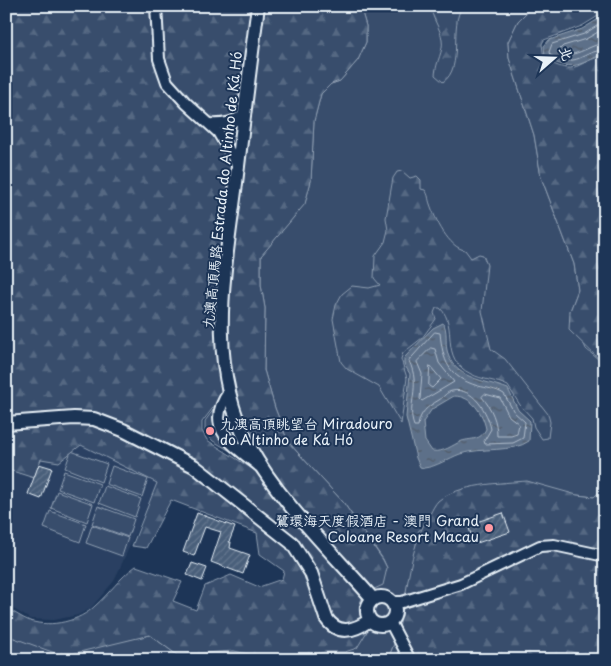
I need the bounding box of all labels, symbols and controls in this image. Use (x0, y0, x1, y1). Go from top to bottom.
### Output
north arrow (528, 32, 578, 82)
text: 北 (554, 43, 579, 64)
street label: 九澳高頂馬路 Estrada do Altinho de Ká Hó (197, 50, 247, 330)
place label: 九澳高頂眺望台 Miradouro do Altinho de Ká Hó (220, 413, 393, 450)
marker: 九澳高頂眺望台 Miradouro do Altinho de Ká Hó (204, 425, 216, 437)
place label: 鷺環海天度假酒店 - 澳門 Grand Coloane Resort Macau (276, 510, 479, 547)
marker: 鷺環海天度假酒店 - 澳門 Grand Coloane Resort Macau (483, 522, 495, 534)

